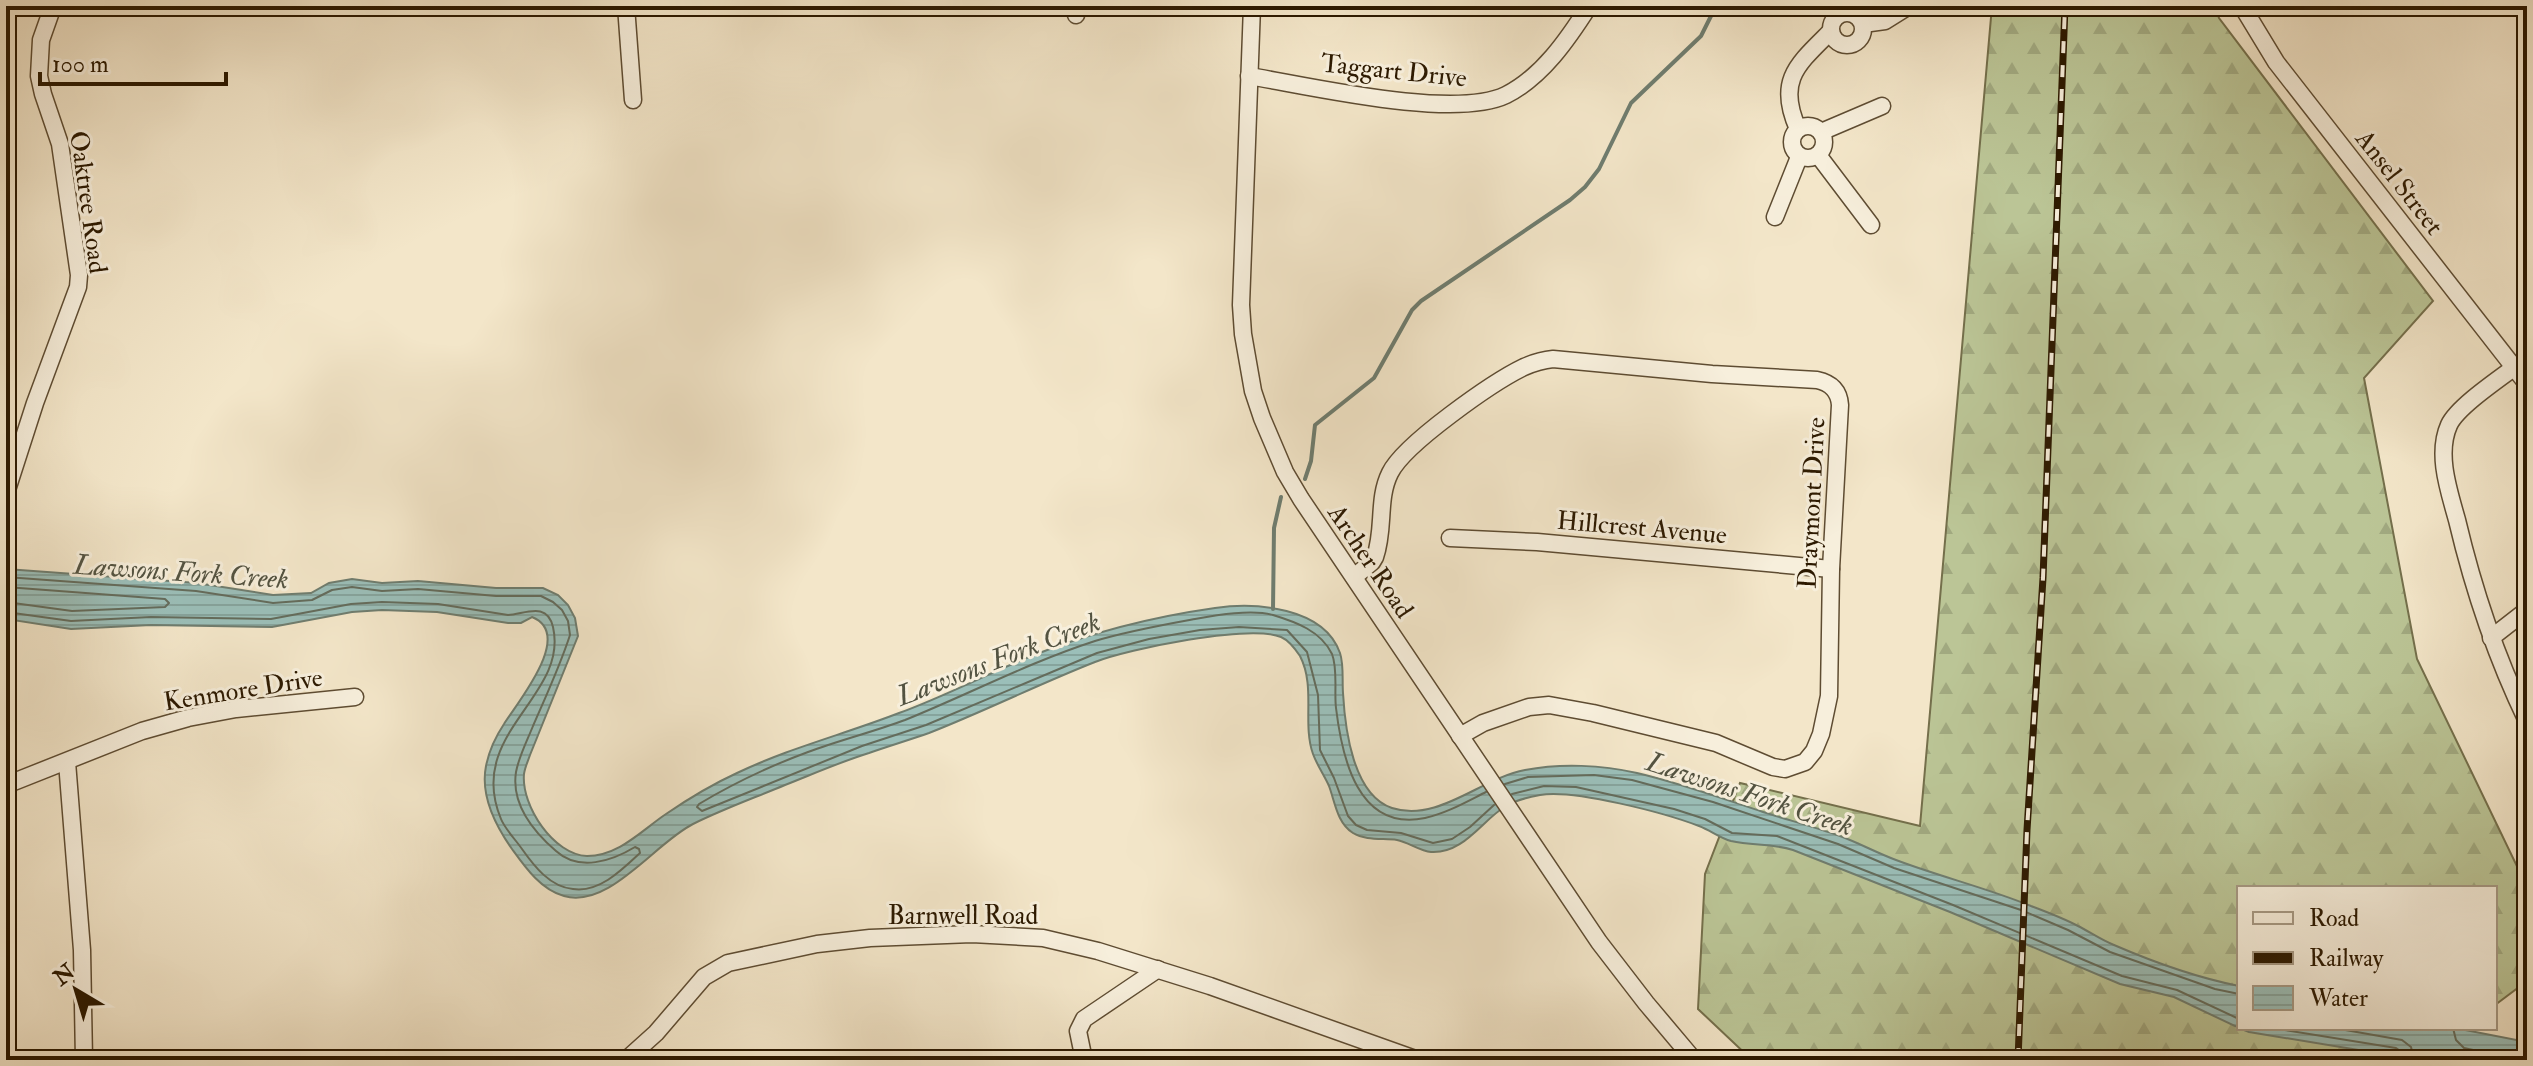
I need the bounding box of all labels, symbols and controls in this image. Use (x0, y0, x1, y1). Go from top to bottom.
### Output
scale bar (40, 36, 226, 86)
street label: Taggart Drive (1319, 47, 1469, 95)
text: 100 m (52, 49, 109, 80)
street label: Ansel Street (2348, 123, 2450, 242)
street label: Oaktree Road (62, 129, 114, 276)
street label: Draymont Drive (1792, 416, 1832, 590)
street label: Archer Road (1320, 498, 1420, 625)
street label: Hillcrest Avenue (1556, 505, 1728, 551)
water label: Lawsons Fork Creek (71, 547, 290, 597)
water label: Lawsons Fork Creek (891, 604, 1105, 715)
street label: Kenmore Drive (162, 662, 325, 718)
water label: Lawsons Fork Creek (1641, 744, 1857, 844)
legend (2237, 886, 2497, 1030)
street label: Barnwell Road (888, 900, 1038, 932)
text: Road (2309, 903, 2359, 934)
text: Railway (2309, 943, 2384, 974)
north arrow (36, 950, 116, 1030)
text: N (47, 958, 81, 993)
text: Water (2308, 983, 2368, 1014)

